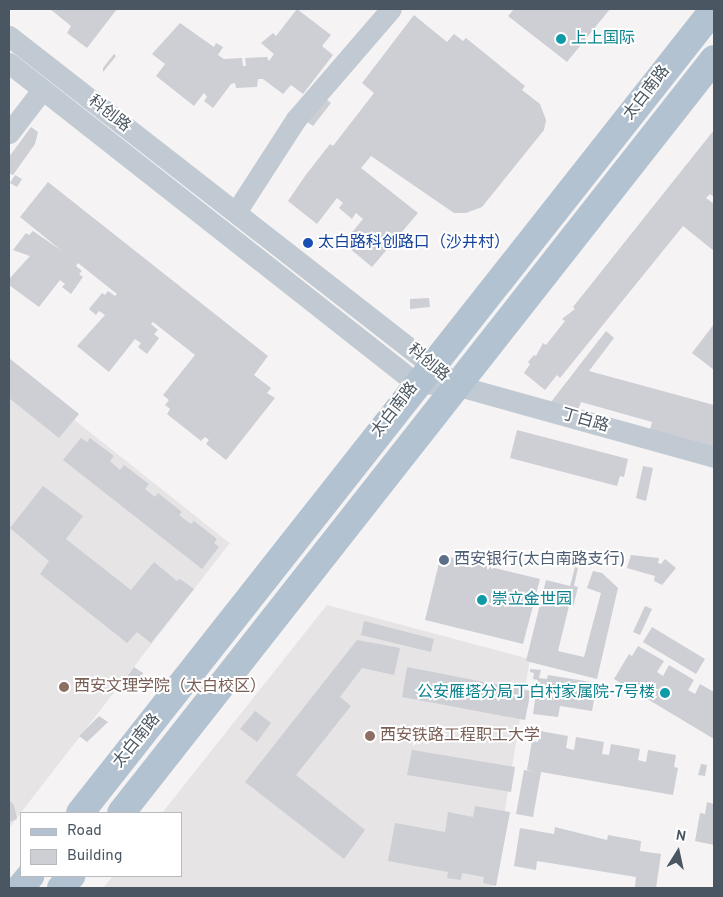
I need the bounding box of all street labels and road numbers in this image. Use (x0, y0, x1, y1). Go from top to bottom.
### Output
street label: 太白南路 (620, 62, 674, 124)
street label: 科创路 (84, 92, 134, 136)
street label: 科创路 (403, 340, 453, 386)
street label: 太白南路 (368, 379, 422, 441)
street label: 丁白路 (559, 405, 611, 437)
street label: 太白南路 (109, 710, 165, 772)

